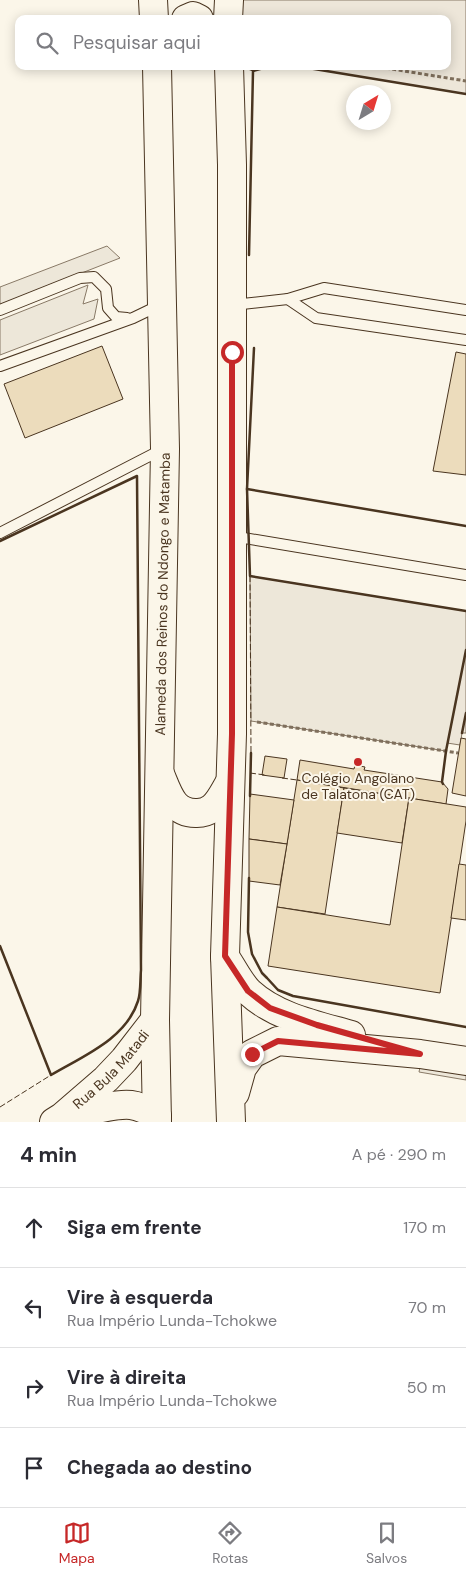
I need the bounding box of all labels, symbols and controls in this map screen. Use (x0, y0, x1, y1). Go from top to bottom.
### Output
search box (15, 15, 451, 70)
icon: search (33, 29, 61, 57)
text: Pesquisar aqui (73, 30, 201, 55)
north arrow (346, 85, 391, 130)
route start (221, 341, 244, 364)
street label: Alameda dos Reinos do Ndongo e Matamba (151, 452, 174, 736)
marker: Colégio Angolano de Talatona (CAT) (352, 756, 364, 768)
place label: Colégio Angolano de Talatona (CAT) (301, 769, 415, 803)
street label: Rua Bula Matadi (69, 1026, 153, 1113)
route end (241, 1043, 264, 1066)
text: 4 min (20, 1141, 77, 1169)
text: A pé · 290 m (352, 1144, 446, 1165)
icon: ahead (20, 1214, 48, 1242)
text: Siga em frente (67, 1215, 202, 1240)
text: 170 m (403, 1217, 446, 1238)
text: Vire à esquerda (67, 1285, 213, 1310)
icon: left (20, 1294, 48, 1322)
text: 70 m (408, 1297, 446, 1318)
text: Rua Império Lunda-Tchokwe (67, 1310, 277, 1331)
text: Vire à direita (67, 1365, 186, 1390)
icon: right (20, 1374, 48, 1402)
text: 50 m (407, 1377, 446, 1398)
text: Rua Império Lunda-Tchokwe (67, 1390, 277, 1411)
icon: arrive (20, 1454, 48, 1482)
text: Chegada ao destino (67, 1455, 252, 1480)
tab: Mapa (59, 1519, 95, 1567)
tab: Rotas (212, 1519, 248, 1567)
tab: Salvos (366, 1519, 407, 1567)

